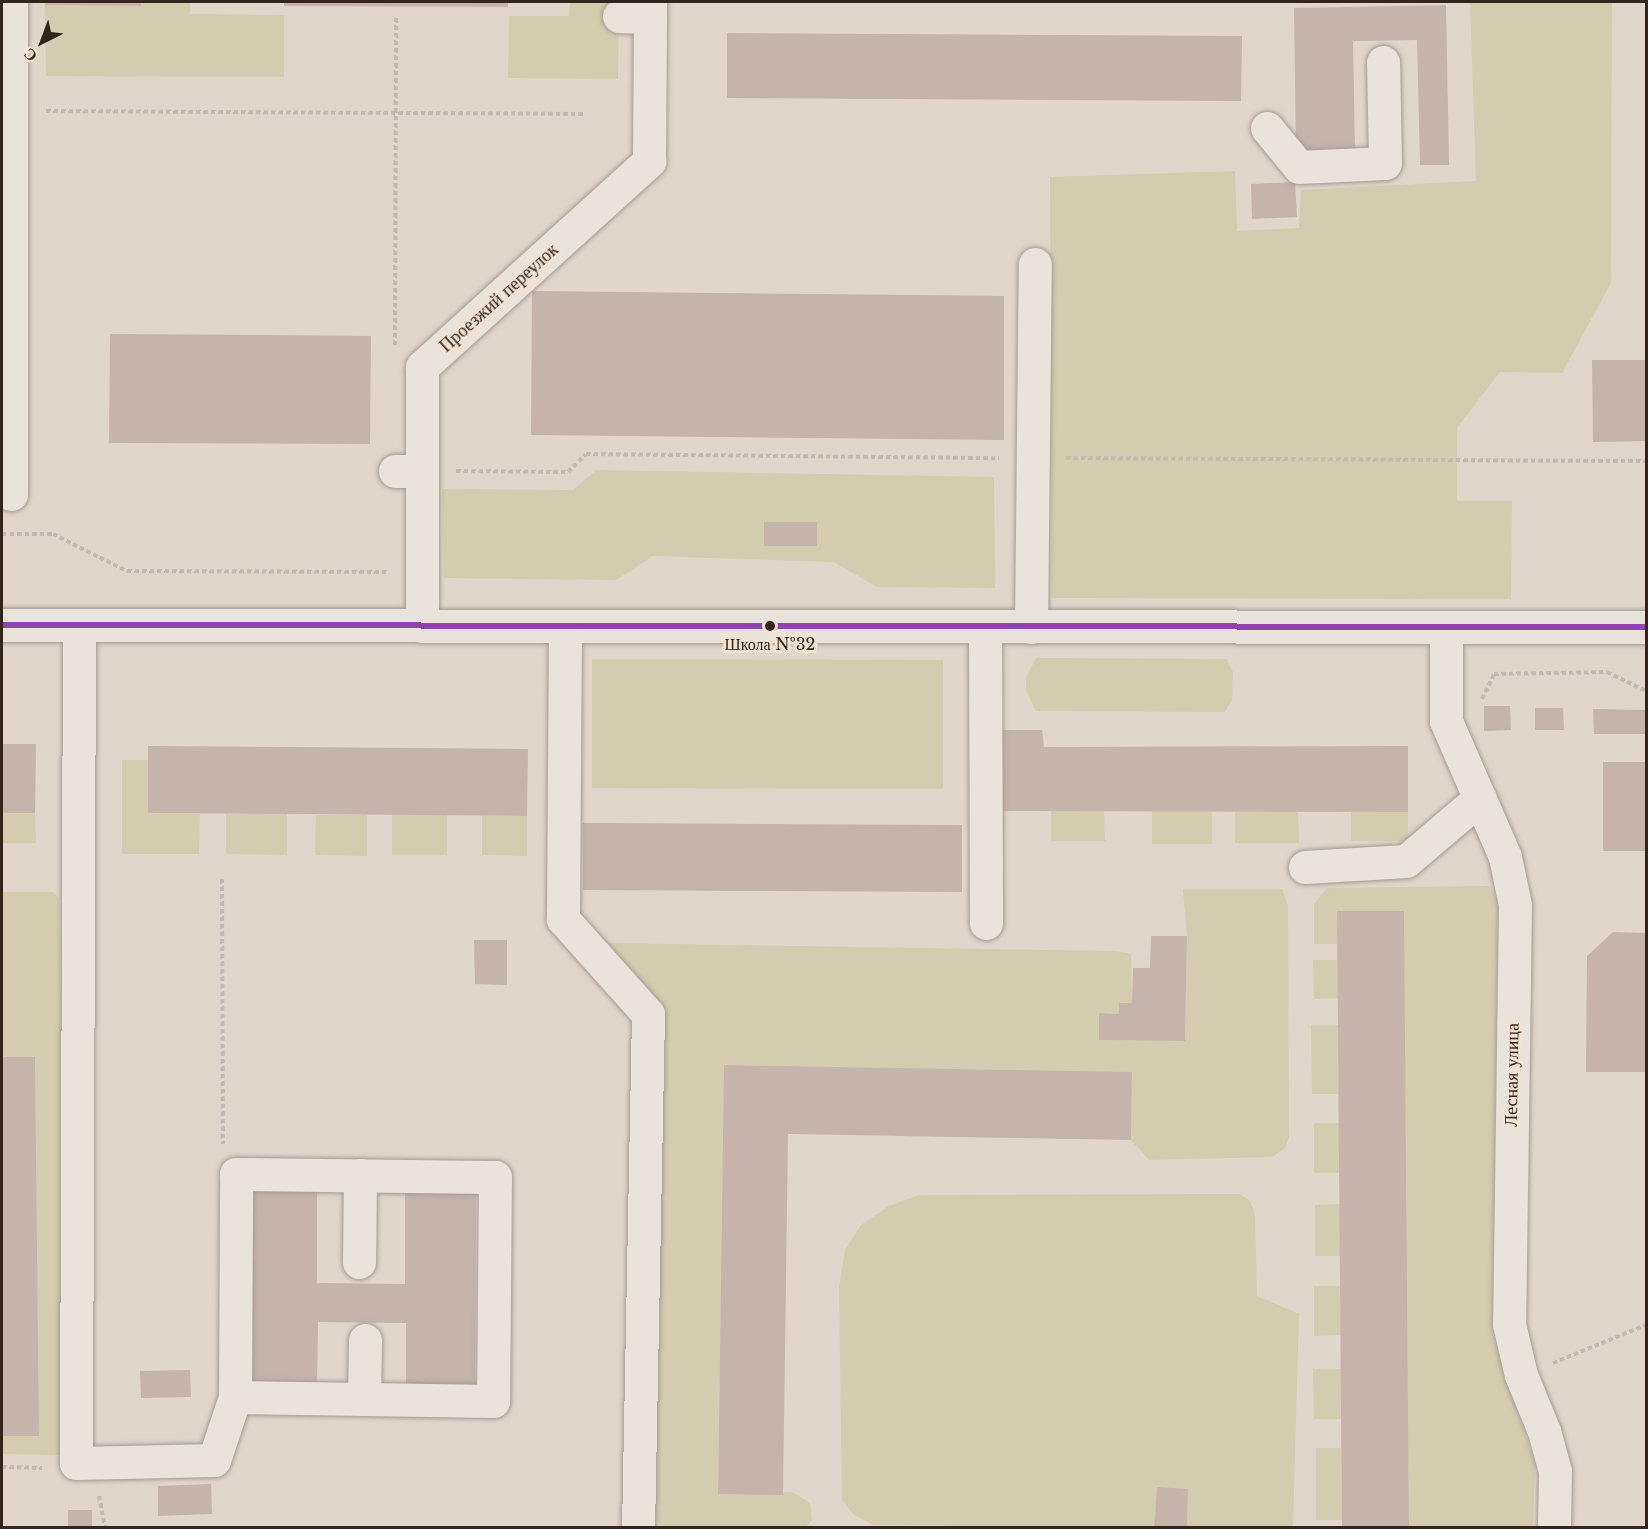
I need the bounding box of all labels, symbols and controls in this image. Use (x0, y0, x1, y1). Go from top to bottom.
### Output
north arrow (12, 12, 72, 72)
text: С (19, 44, 41, 67)
street label: Проезжий переулок (435, 239, 563, 357)
marker: Школа №32 (764, 620, 776, 632)
place label: Школа №32 (725, 634, 815, 654)
street label: Лесная улица (1500, 1023, 1524, 1127)

